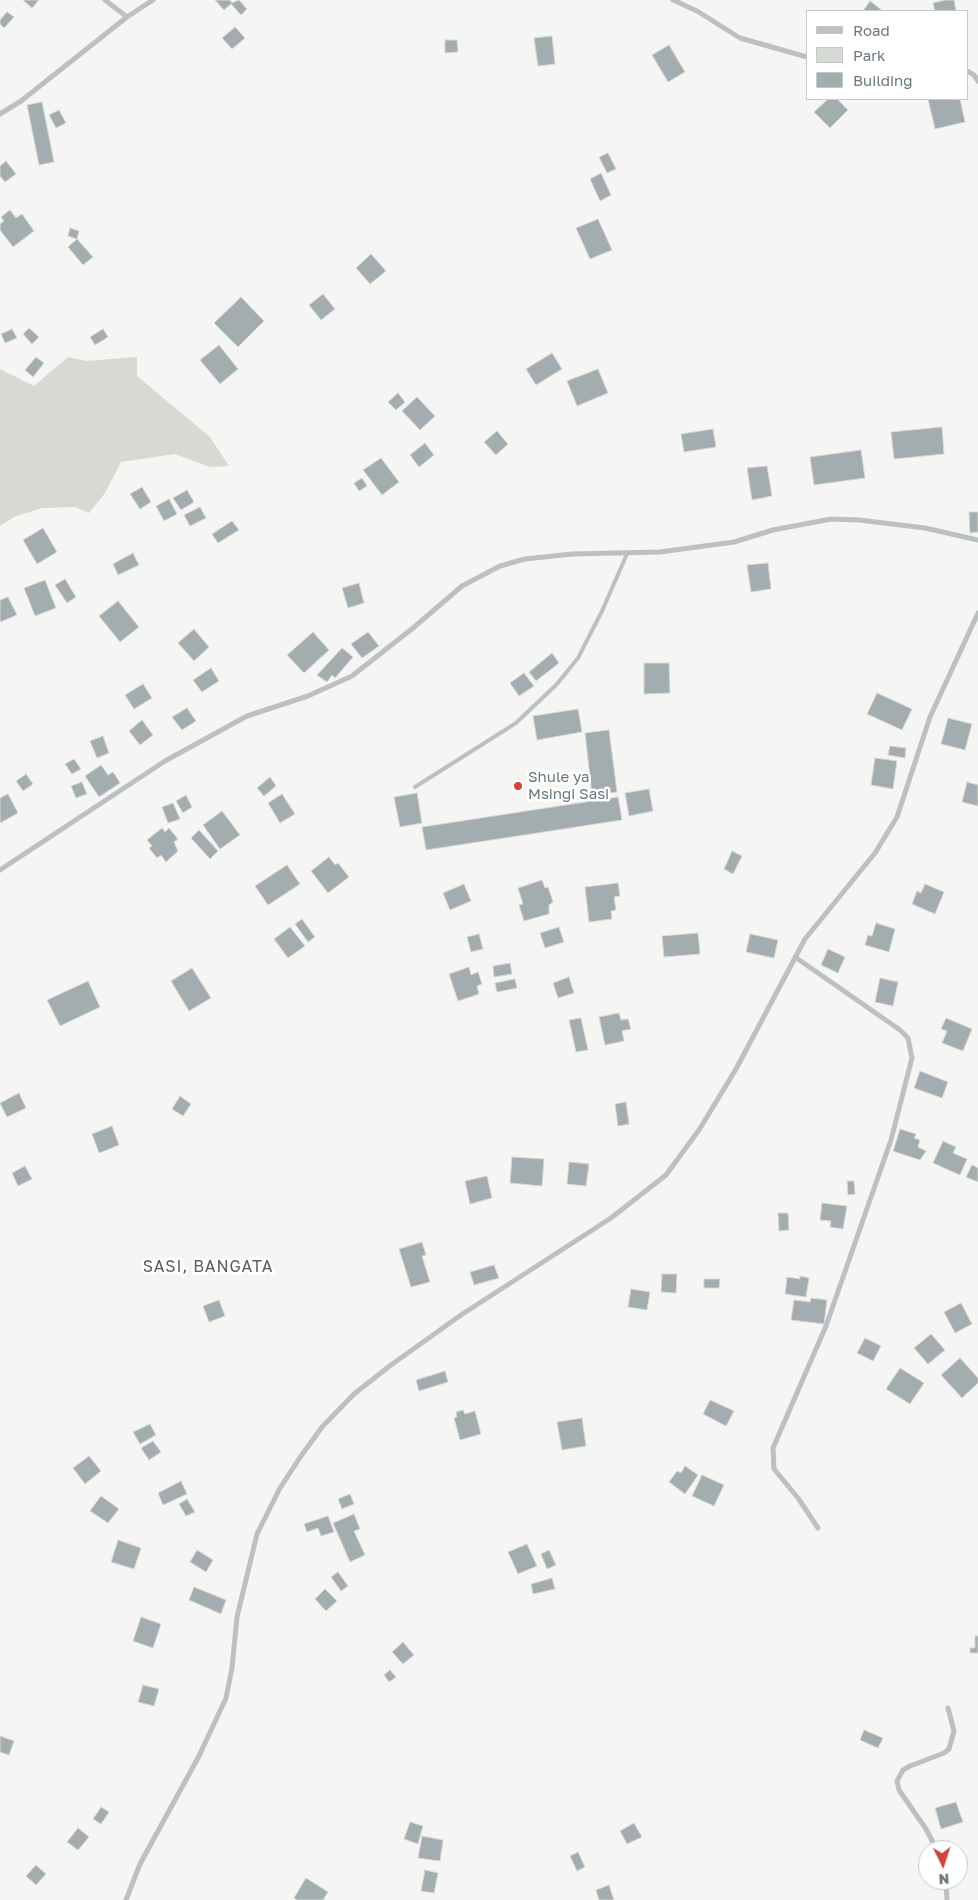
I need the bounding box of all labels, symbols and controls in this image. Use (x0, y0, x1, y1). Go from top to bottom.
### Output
legend (806, 10, 968, 100)
text: Road (853, 21, 890, 39)
text: Park (853, 46, 885, 64)
text: Building (853, 71, 913, 89)
place label: Shule ya Msingi Sasi (528, 768, 609, 803)
marker: Shule ya Msingi Sasi (512, 780, 524, 792)
district label: SASI, BANGATA (141, 1257, 275, 1277)
north arrow (918, 1840, 968, 1890)
text: N (938, 1871, 950, 1888)

